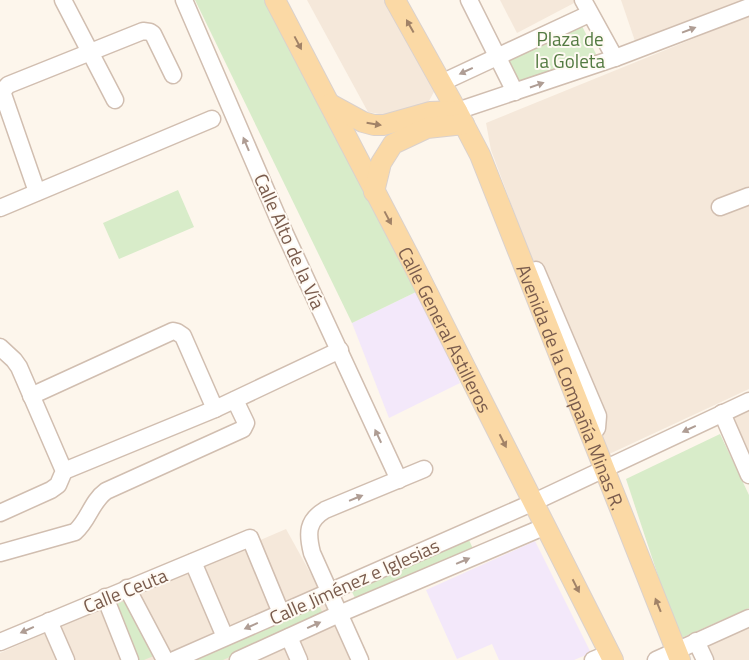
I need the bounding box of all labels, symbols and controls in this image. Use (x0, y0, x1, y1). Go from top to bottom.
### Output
one-way arrow (406, 18, 414, 33)
park label: Plaza de la Goleta (535, 24, 605, 75)
one-way arrow (682, 26, 697, 33)
one-way arrow (293, 36, 302, 50)
one-way arrow (459, 68, 473, 76)
one-way arrow (529, 81, 544, 88)
one-way arrow (366, 120, 382, 128)
one-way arrow (242, 137, 250, 151)
street label: Calle Alto de la Vía (247, 169, 333, 314)
one-way arrow (384, 211, 392, 226)
street label: Calle General Astilleros (392, 241, 500, 418)
street label: Avenida de la Compañía Minas R. (510, 259, 634, 514)
one-way arrow (682, 425, 696, 433)
one-way arrow (374, 429, 382, 443)
one-way arrow (499, 434, 507, 448)
one-way arrow (349, 493, 363, 501)
street label: Calle Jiménez e Iglesias (264, 530, 444, 632)
one-way arrow (456, 557, 471, 565)
street label: Calle Ceuta (79, 560, 172, 620)
one-way arrow (572, 579, 580, 593)
one-way arrow (654, 598, 662, 613)
one-way arrow (307, 621, 321, 629)
one-way arrow (244, 622, 258, 630)
one-way arrow (20, 627, 34, 635)

